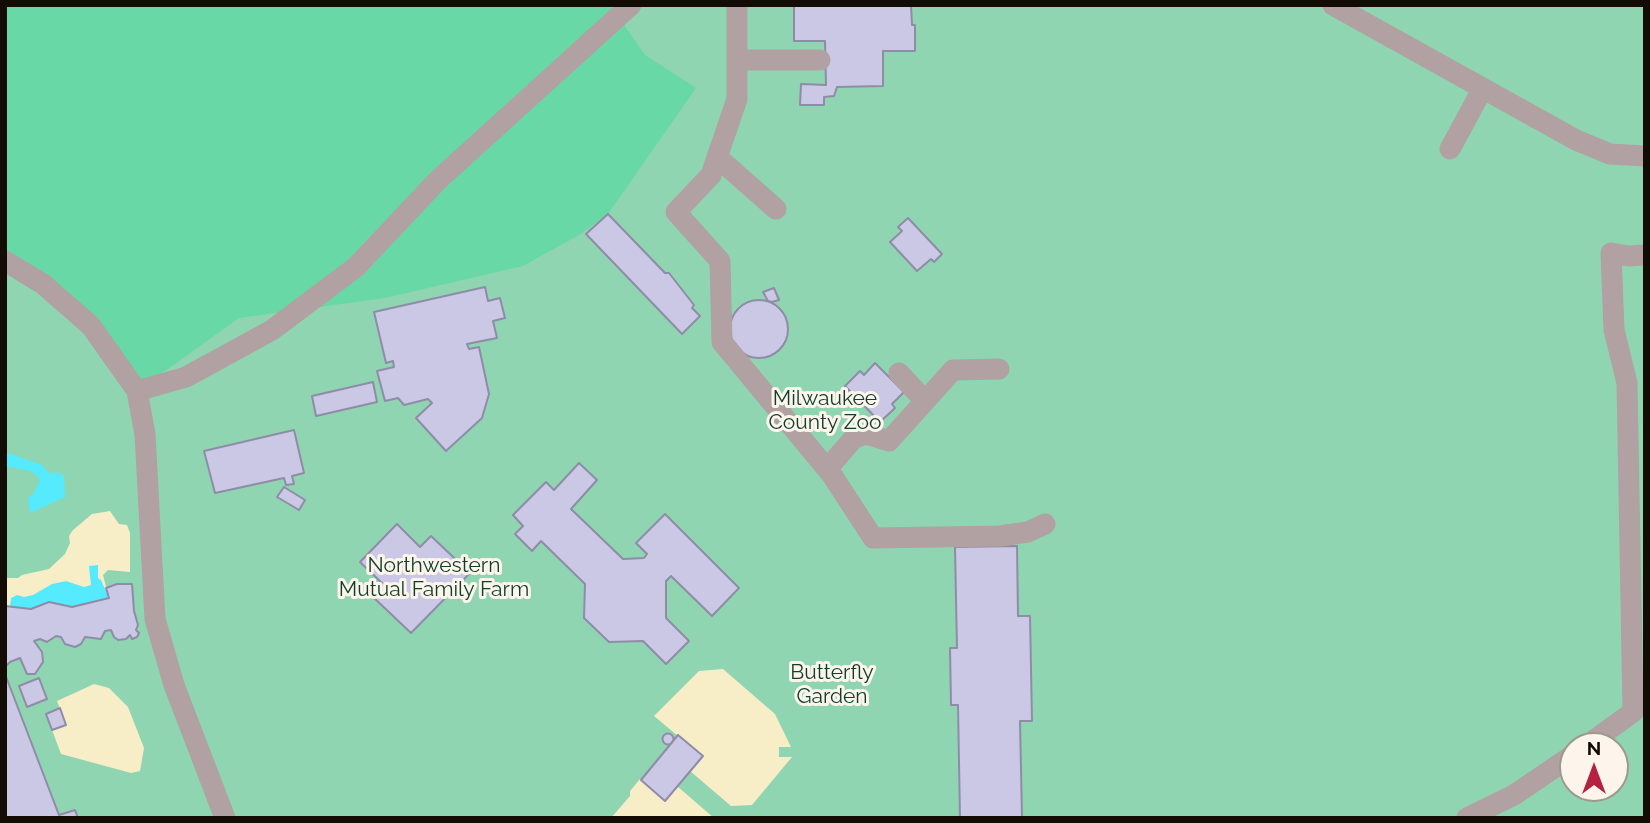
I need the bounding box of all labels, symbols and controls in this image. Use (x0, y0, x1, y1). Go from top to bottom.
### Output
park label: Milwaukee County Zoo (768, 386, 882, 436)
park label: Northwestern Mutual Family Farm (339, 553, 529, 603)
park label: Butterfly Garden (790, 660, 874, 710)
north arrow (1559, 732, 1629, 802)
text: N (1587, 737, 1601, 759)

